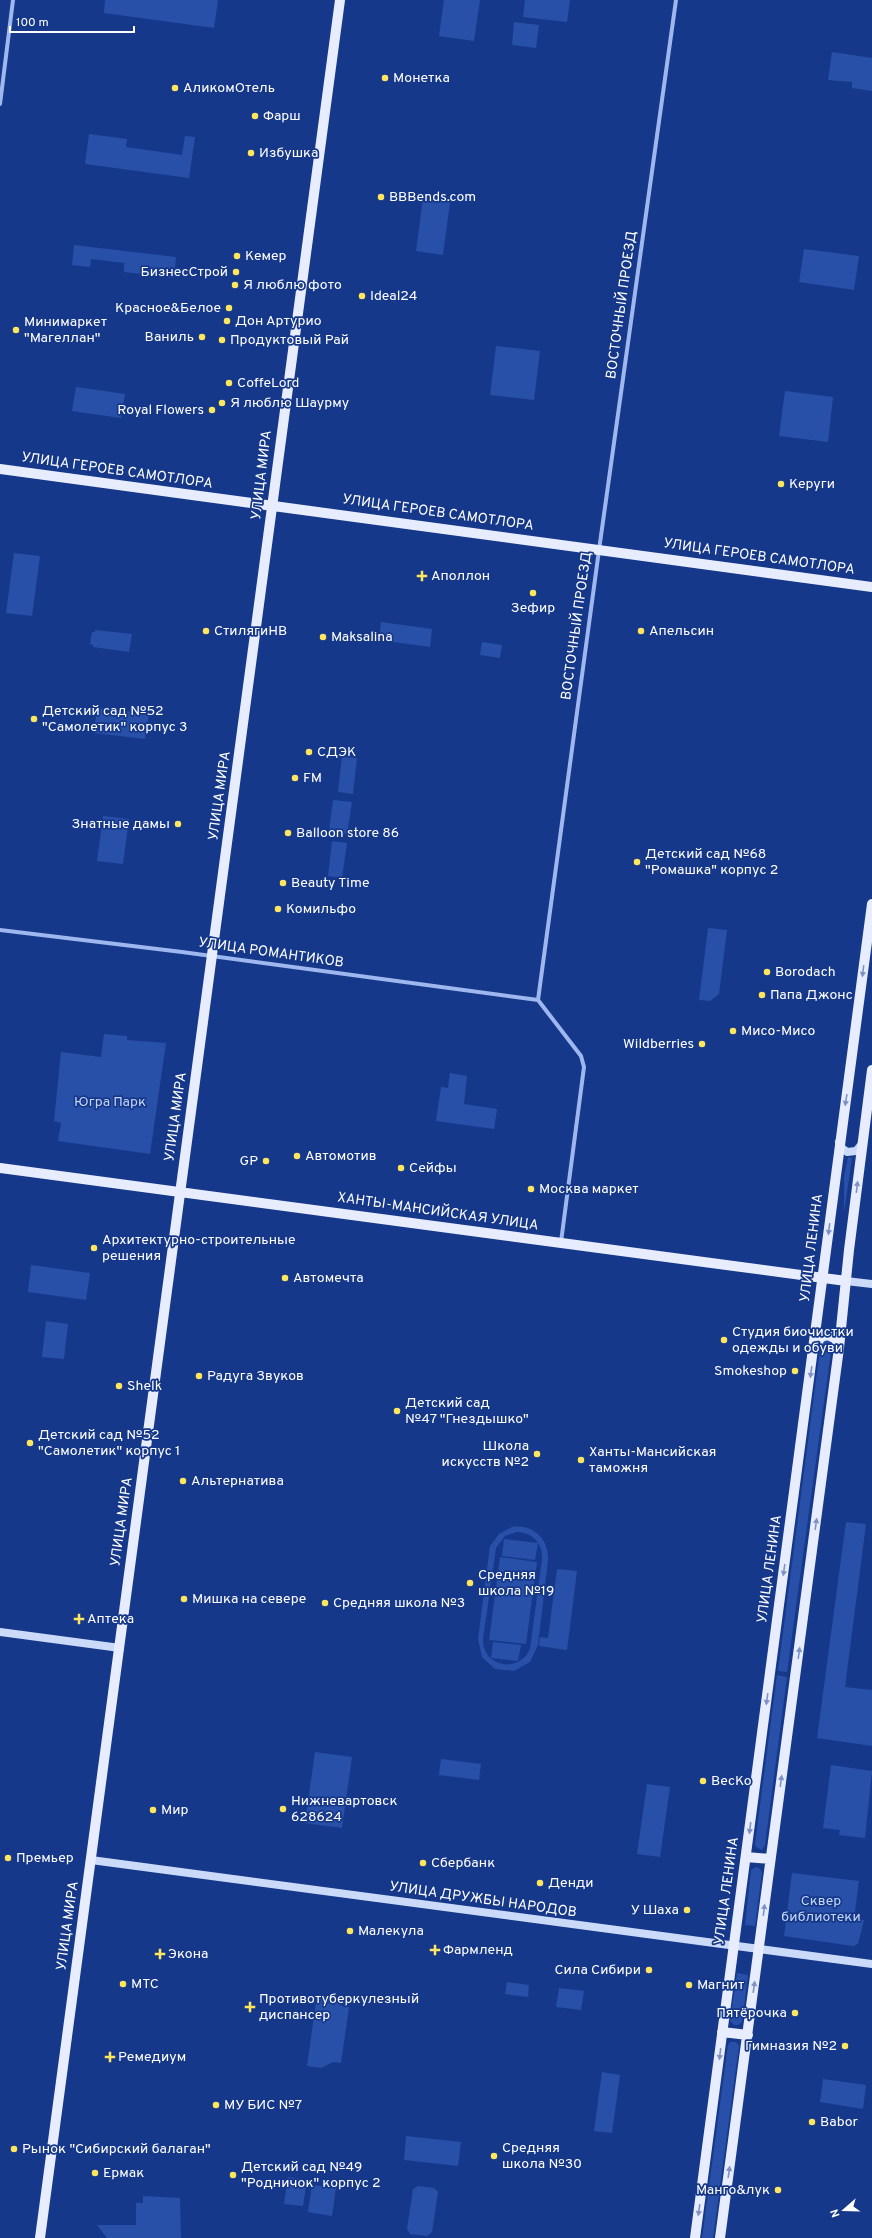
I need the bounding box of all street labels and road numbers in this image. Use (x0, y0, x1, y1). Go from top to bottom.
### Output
street label: ВОСТОЧНЫЙ ПРОЕЗД (602, 230, 641, 380)
street label: УЛИЦА МИРА (248, 429, 276, 521)
street label: УЛИЦА ГЕРОЕВ САМОТЛОРА (20, 449, 214, 493)
street label: УЛИЦА ГЕРОЕВ САМОТЛОРА (341, 491, 535, 535)
street label: УЛИЦА ГЕРОЕВ САМОТЛОРА (662, 535, 856, 579)
street label: ВОСТОЧНЫЙ ПРОЕЗД (557, 551, 596, 701)
street label: УЛИЦА МИРА (205, 750, 235, 842)
street label: УЛИЦА РОМАНТИКОВ (197, 934, 345, 972)
street label: УЛИЦА МИРА (161, 1071, 191, 1163)
street label: ХАНТЫ-МАНСИЙСКАЯ УЛИЦА (336, 1188, 540, 1235)
street label: УЛИЦА ЛЕНИНА (797, 1193, 827, 1303)
street label: УЛИЦА МИРА (107, 1476, 137, 1568)
street label: УЛИЦА ЛЕНИНА (754, 1514, 786, 1624)
street label: УЛИЦА ЛЕНИНА (711, 1836, 743, 1946)
street label: УЛИЦА ДРУЖБЫ НАРОДОВ (388, 1878, 578, 1922)
street label: УЛИЦА МИРА (53, 1880, 83, 1972)

